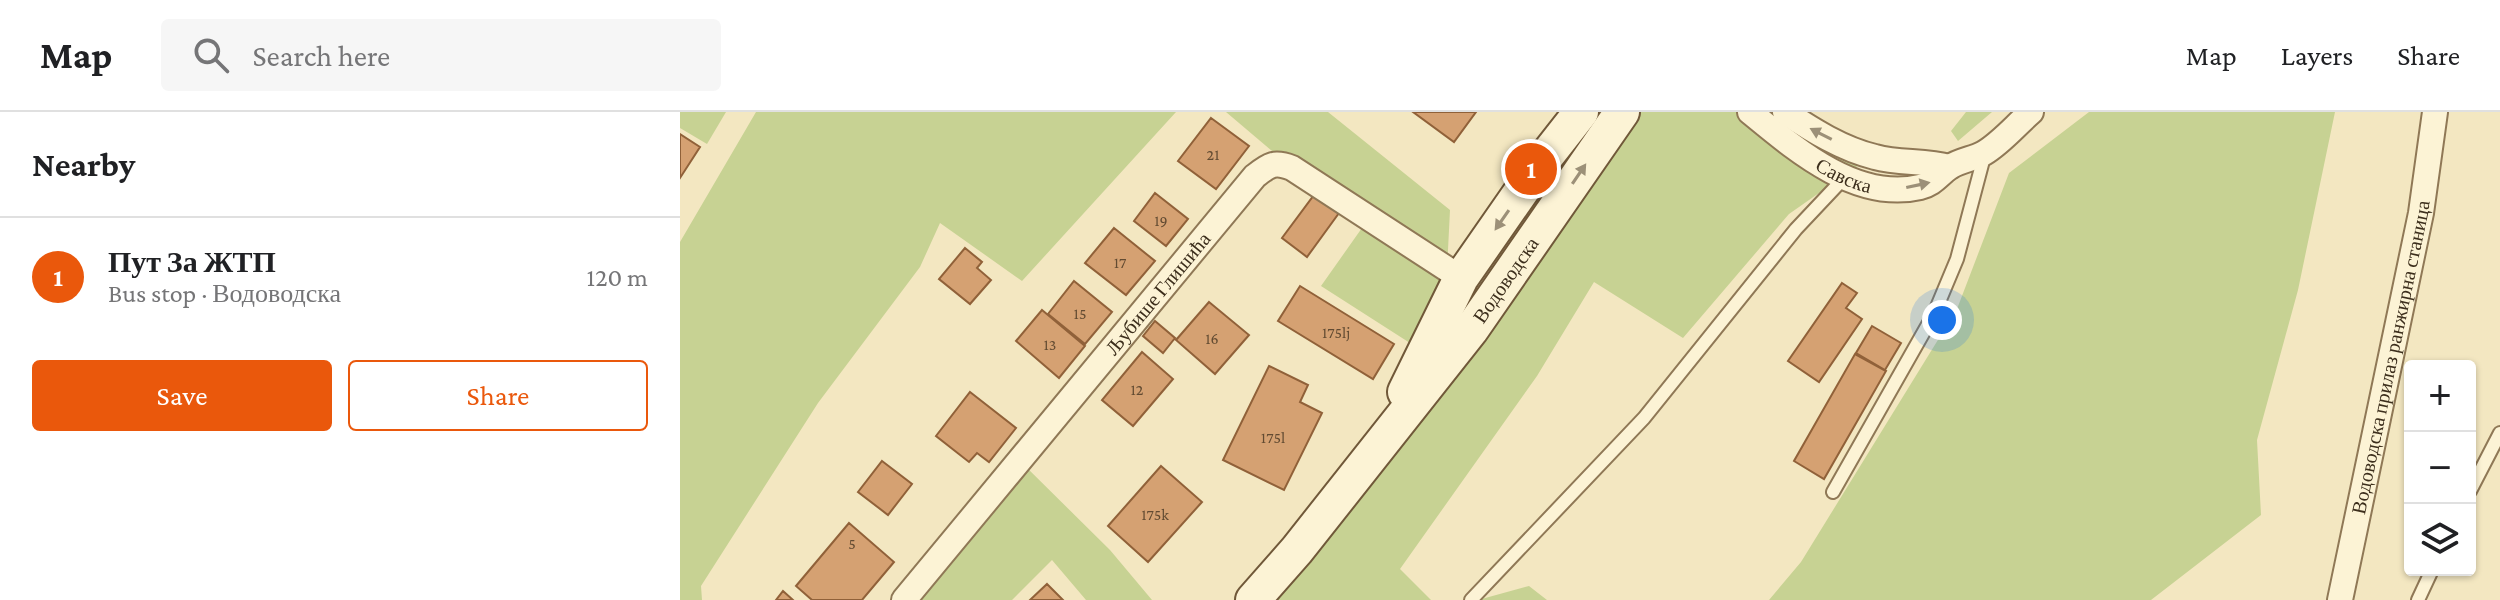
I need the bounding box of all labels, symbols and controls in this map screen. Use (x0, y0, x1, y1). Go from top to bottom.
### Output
search box (161, 19, 721, 91)
icon: search (189, 33, 233, 77)
text: Map (40, 34, 113, 76)
text: Search here (253, 39, 390, 72)
text: Map (2186, 40, 2237, 71)
text: Layers (2281, 40, 2353, 71)
text: Share (2397, 40, 2460, 71)
one-way arrow (1810, 128, 1833, 141)
pin: 1 (1505, 139, 1557, 199)
text: Nearby (32, 146, 135, 183)
house number: 21 (1207, 146, 1219, 163)
street label: Савска (1812, 154, 1874, 197)
one-way arrow (1571, 164, 1586, 185)
one-way arrow (1905, 178, 1930, 191)
street label: Водоводска прилаз ранжирна станица (2347, 199, 2434, 516)
one-way arrow (1494, 209, 1510, 231)
house number: 19 (1154, 212, 1168, 229)
street label: Љубише Глишића (1101, 228, 1215, 359)
street label: Водоводска (1468, 233, 1543, 327)
text: Пут За ЖТП (108, 245, 276, 278)
house number: 17 (1114, 254, 1127, 271)
text: 1 (53, 263, 63, 292)
text: 120 m (587, 263, 648, 292)
text: Bus stop · Водоводска (108, 279, 341, 308)
your location (1922, 300, 1962, 340)
house number: 15 (1074, 305, 1086, 322)
house number: 175lj (1322, 324, 1350, 342)
house number: 16 (1205, 330, 1219, 347)
house number: 13 (1044, 336, 1056, 353)
button: Save (32, 360, 332, 431)
button: Share (348, 360, 648, 431)
map controls (2404, 360, 2476, 576)
button: + (2404, 360, 2476, 432)
house number: 12 (1131, 381, 1144, 398)
house number: 175l (1261, 429, 1285, 446)
button: − (2404, 432, 2476, 504)
button: layers (2404, 504, 2476, 576)
house number: 175k (1141, 506, 1169, 523)
house number: 5 (848, 535, 856, 552)

